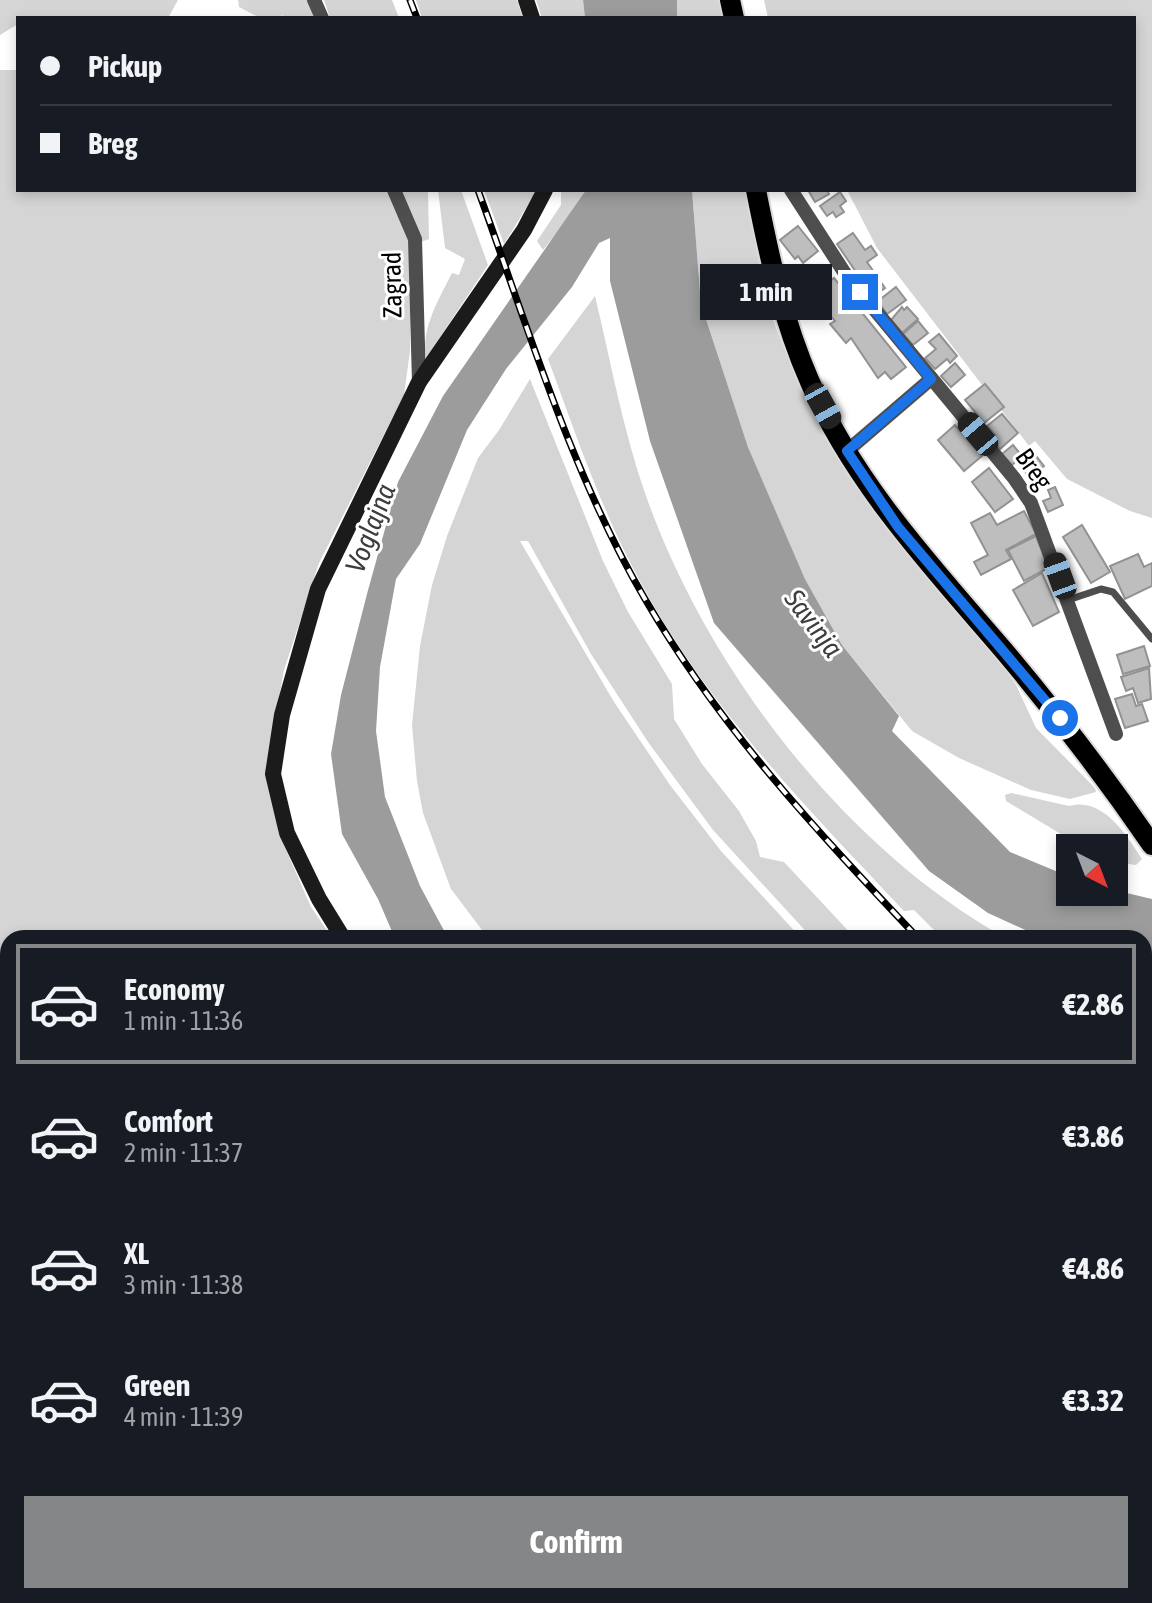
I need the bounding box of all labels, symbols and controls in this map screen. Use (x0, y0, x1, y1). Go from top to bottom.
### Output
text: Pickup (88, 49, 162, 83)
text: Breg (88, 126, 138, 160)
street label: Zagrad (376, 251, 408, 319)
callout: 1 min (700, 264, 832, 320)
route end (842, 274, 878, 310)
text: 1 min (739, 277, 793, 307)
car (801, 379, 845, 433)
car (953, 408, 1003, 460)
street label: Breg (1009, 443, 1059, 496)
water label: Voglajna (339, 479, 401, 577)
car (1041, 549, 1079, 603)
water label: Savinja (778, 582, 850, 663)
route start (1042, 700, 1078, 736)
north arrow (1056, 834, 1128, 906)
map controls (1056, 834, 1128, 906)
icon: car (28, 968, 100, 1040)
text: Economy (124, 972, 225, 1006)
text: €2.86 (1063, 987, 1124, 1021)
text: 1 min · 11:36 (124, 1006, 243, 1036)
icon: car (28, 1100, 100, 1172)
text: Comfort (124, 1104, 213, 1138)
text: €3.86 (1063, 1119, 1124, 1153)
text: 2 min · 11:37 (124, 1138, 243, 1168)
icon: car (28, 1232, 100, 1304)
text: XL (124, 1236, 149, 1270)
text: €4.86 (1063, 1251, 1124, 1285)
text: 3 min · 11:38 (124, 1270, 243, 1300)
icon: car (28, 1364, 100, 1436)
text: Green (124, 1368, 190, 1402)
text: €3.32 (1063, 1383, 1124, 1417)
text: 4 min · 11:39 (124, 1402, 243, 1432)
button: Confirm (24, 1496, 1128, 1588)

